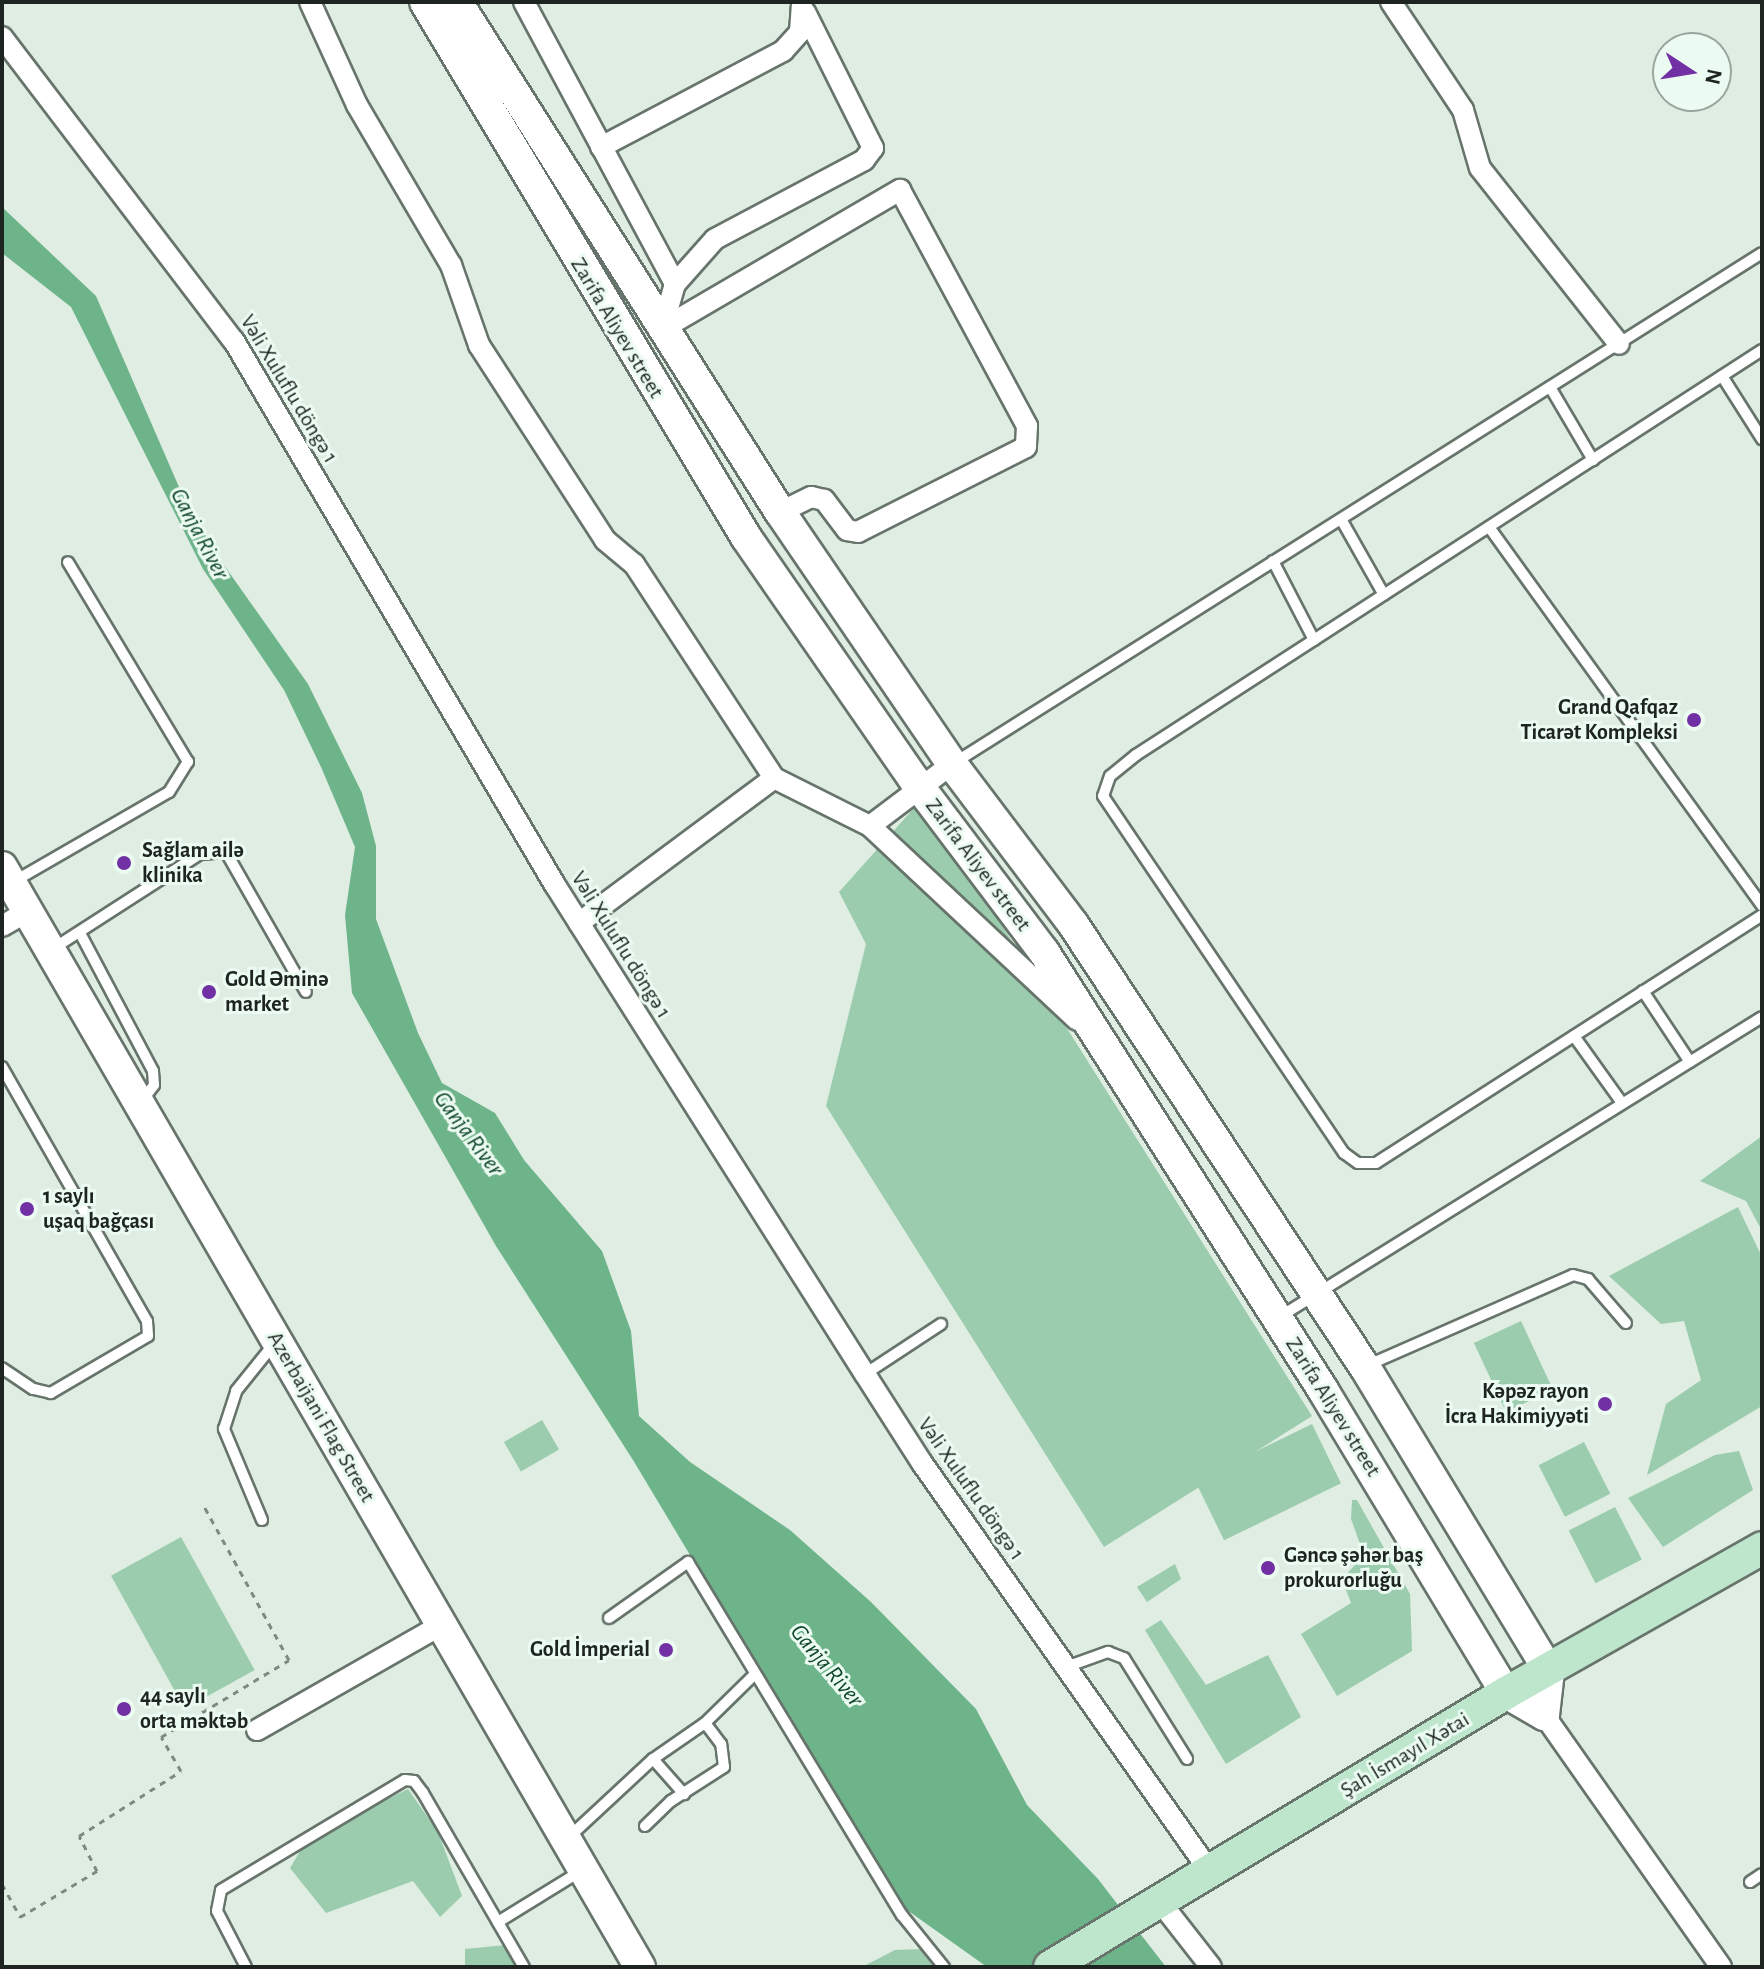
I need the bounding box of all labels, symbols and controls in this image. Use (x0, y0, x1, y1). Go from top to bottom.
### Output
north arrow (1652, 32, 1732, 112)
text: N (1701, 67, 1726, 86)
street label: Zarifa Aliyev street (565, 253, 669, 403)
street label: Vəli Xuluflu döngə 1 (234, 310, 344, 468)
water label: Ganja River (163, 484, 235, 584)
place label: Grand Qafqaz Ticarət Kompleksi (1521, 694, 1678, 746)
marker: Grand Qafqaz Ticarət Kompleksi (1685, 711, 1703, 729)
street label: Zarifa Aliyev street (919, 793, 1037, 937)
place label: Sağlam ailə klinika (142, 837, 244, 888)
marker: Sağlam ailə klinika (113, 852, 135, 874)
street label: Vəli Xuluflu döngə 1 (565, 867, 677, 1023)
place label: Gold Əminə market (225, 966, 329, 1018)
marker: Gold Əminə market (200, 983, 218, 1001)
water label: Ganja River (427, 1086, 509, 1182)
place label: 1 saylı uşaq bağçası (43, 1183, 154, 1234)
marker: 1 saylı uşaq bağçası (18, 1200, 36, 1218)
street label: Azerbaijani Flag Street (261, 1327, 381, 1507)
street label: Zarifa Aliyev street (1280, 1332, 1386, 1482)
place label: Kəpəz rayon İcra Hakimiyyəti (1445, 1378, 1589, 1430)
marker: Kəpəz rayon İcra Hakimiyyəti (1596, 1395, 1614, 1413)
street label: Vəli Xuluflu döngə 1 (912, 1412, 1030, 1566)
place label: Gəncə şəhər baş prokurorluğu (1284, 1542, 1423, 1594)
marker: Gəncə şəhər baş prokurorluğu (1259, 1559, 1277, 1577)
water label: Ganja River (783, 1619, 869, 1713)
place label: Gold İmperial (530, 1637, 650, 1663)
marker: Gold İmperial (657, 1641, 675, 1659)
place label: 44 saylı orta məktəb (140, 1683, 248, 1734)
marker: 44 saylı orta məktəb (115, 1700, 133, 1718)
street label: Şah İsmayıl Xətai (1336, 1706, 1474, 1804)

